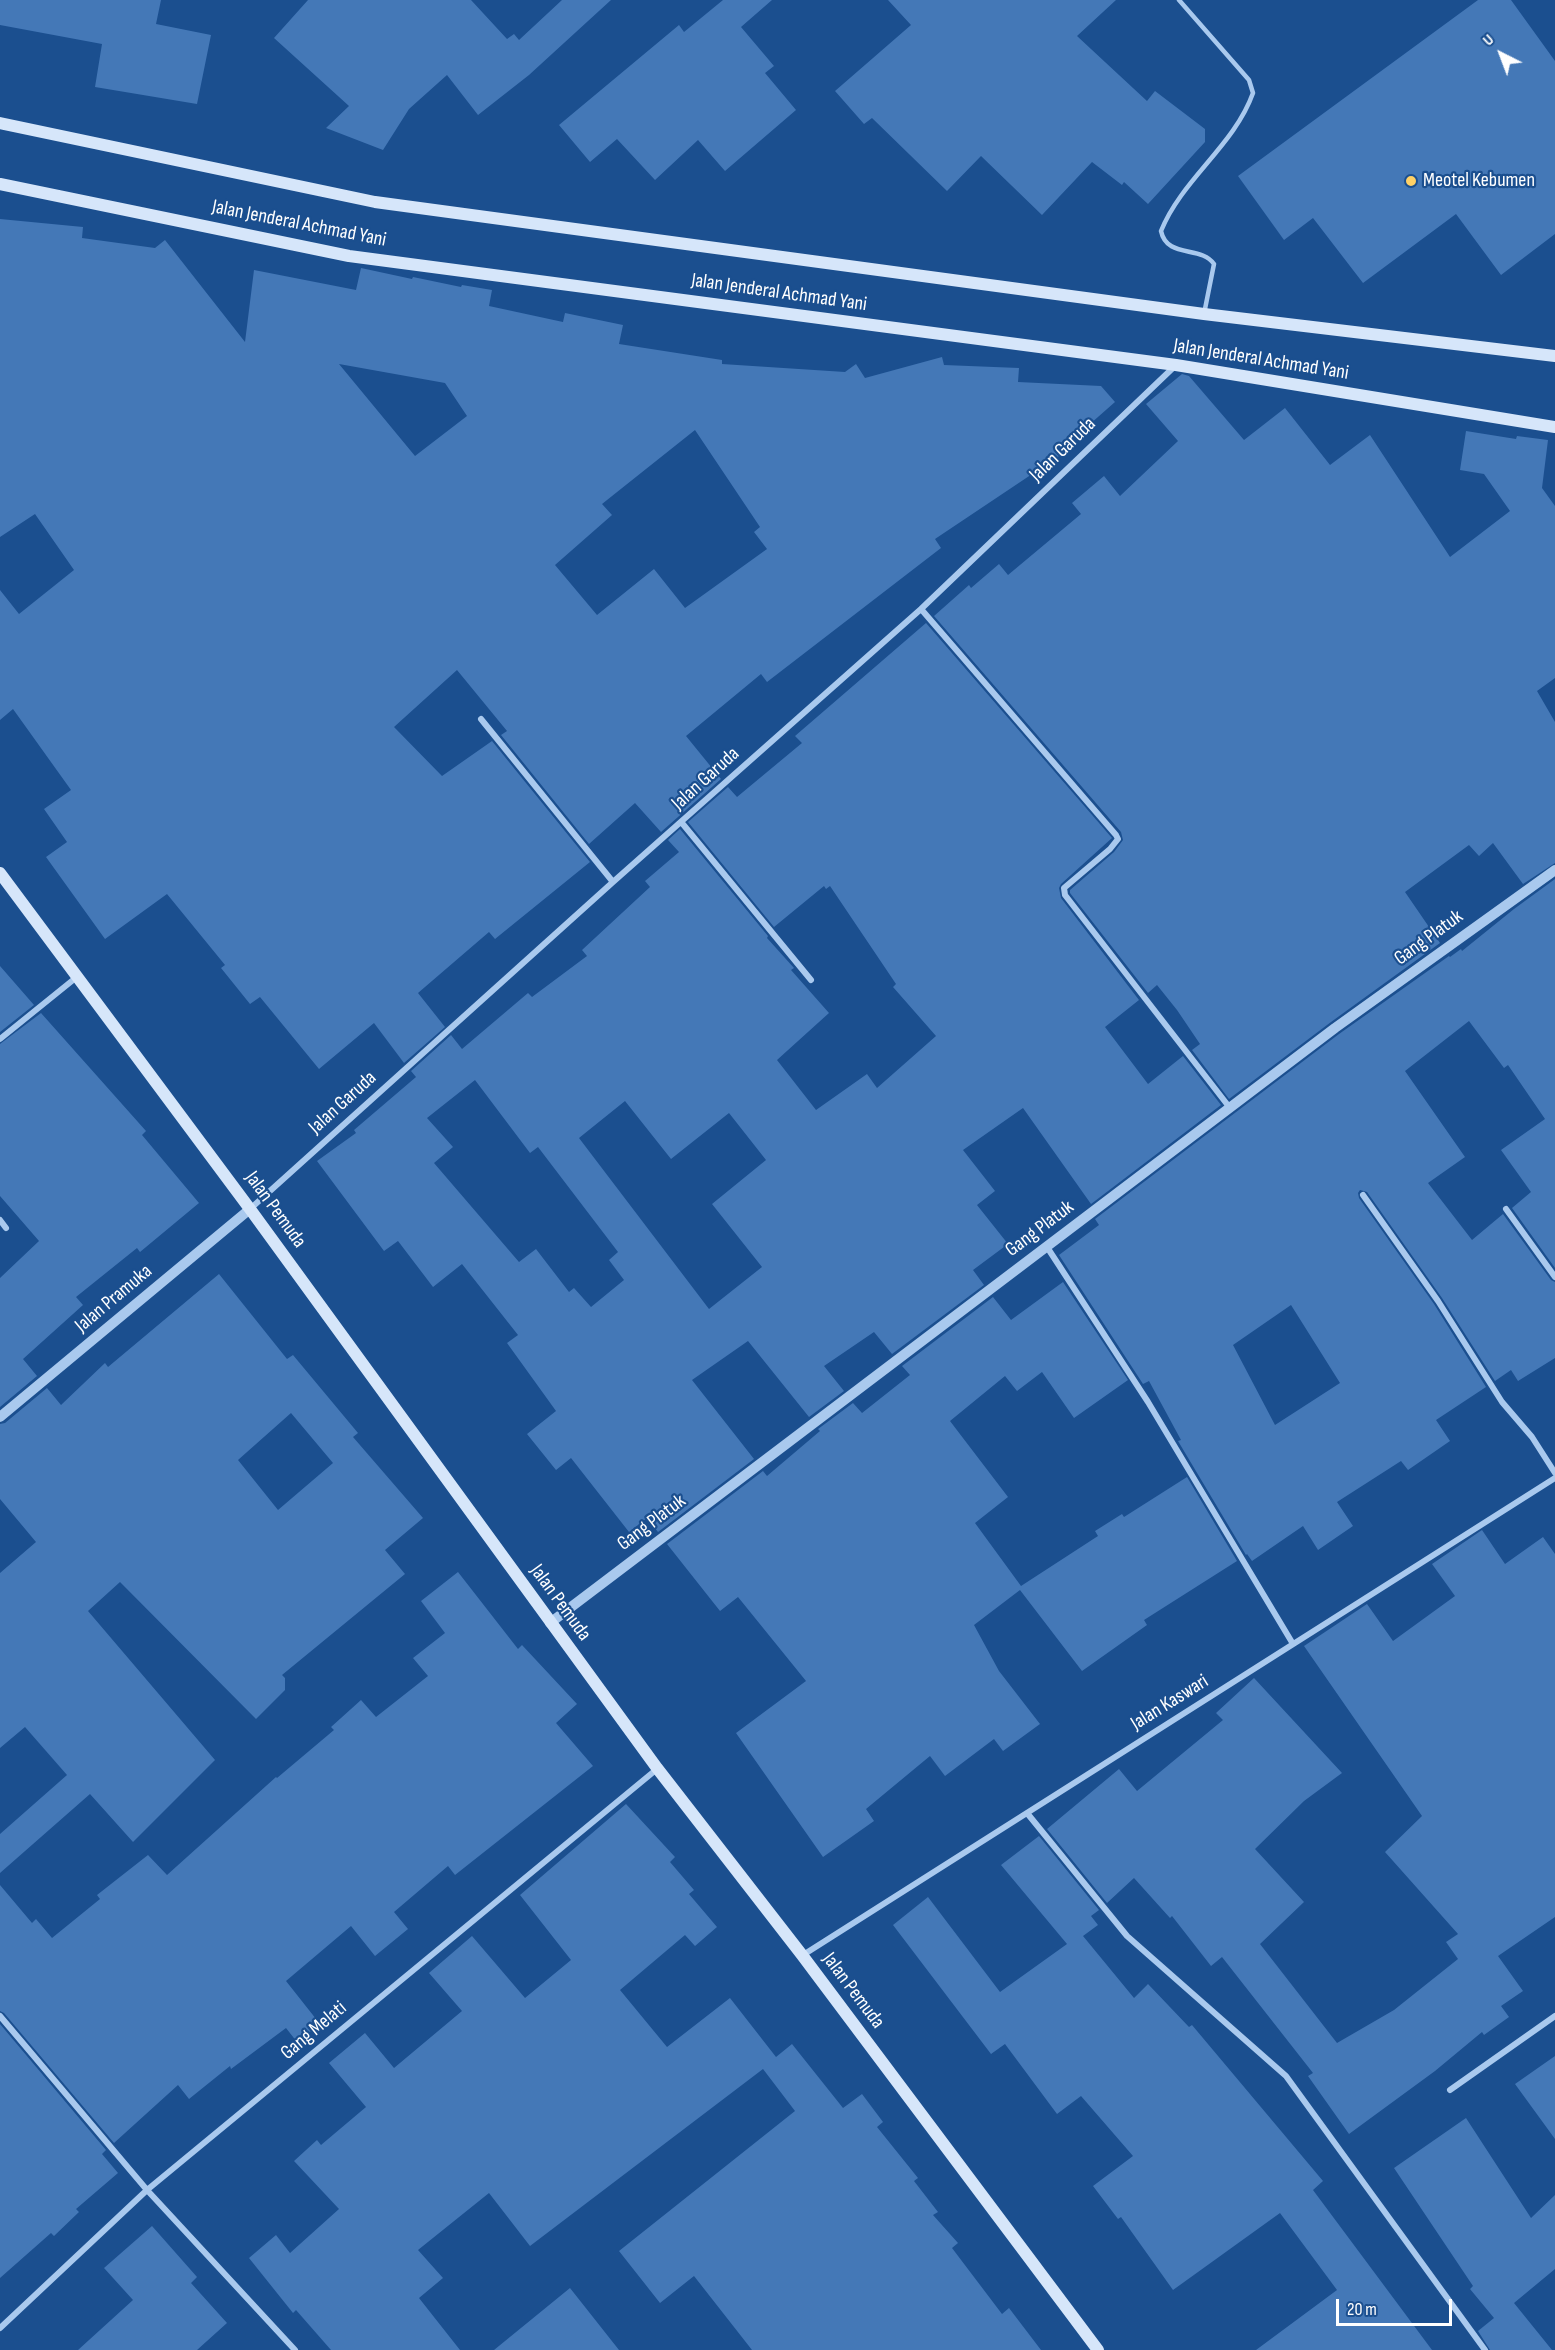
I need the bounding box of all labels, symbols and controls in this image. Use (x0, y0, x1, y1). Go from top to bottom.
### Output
north arrow (1471, 24, 1531, 84)
text: U (1479, 30, 1498, 50)
place label: Meotel Kebumen (1423, 169, 1535, 193)
marker: Meotel Kebumen (1404, 174, 1418, 188)
street label: Jalan Jenderal Achmad Yani (210, 195, 388, 253)
street label: Jalan Jenderal Achmad Yani (690, 269, 868, 317)
street label: Jalan Jenderal Achmad Yani (1172, 334, 1350, 386)
street label: Jalan Garuda (1025, 413, 1101, 487)
street label: Jalan Garuda (667, 742, 745, 816)
street label: Gang Platuk (1390, 905, 1468, 971)
street label: Jalan Garuda (304, 1066, 382, 1140)
street label: Jalan Pemuda (239, 1167, 311, 1253)
street label: Gang Platuk (1001, 1196, 1079, 1262)
street label: Jalan Pramuka (71, 1260, 157, 1338)
street label: Gang Platuk (613, 1490, 691, 1556)
street label: Jalan Pemuda (524, 1560, 596, 1646)
street label: Jalan Kaswari (1127, 1670, 1213, 1736)
street label: Jalan Pemuda (817, 1948, 889, 2034)
street label: Gang Melati (276, 1997, 352, 2065)
scale bar (1339, 2287, 1454, 2325)
text: 20 m (1347, 2299, 1377, 2320)

